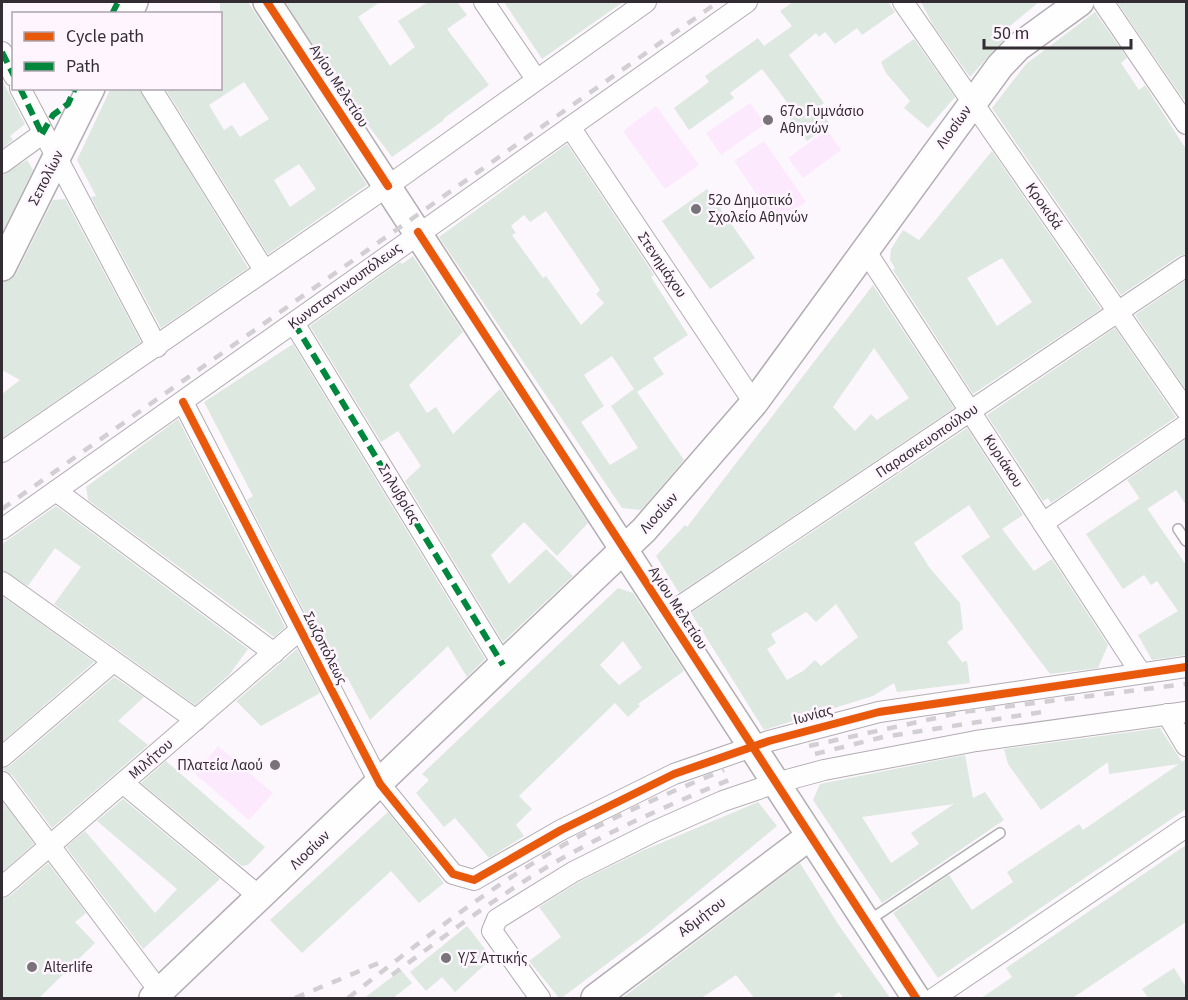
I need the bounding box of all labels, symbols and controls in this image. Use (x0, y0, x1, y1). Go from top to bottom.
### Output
legend (12, 12, 222, 90)
scale bar (984, 12, 1131, 50)
text: 50 m (993, 21, 1029, 46)
text: Cycle path (66, 24, 144, 49)
street label: Αγίου Μελετίου (304, 40, 374, 132)
text: Path (66, 54, 100, 79)
place label: 67ο Γυμνάσιο Αθηνών (780, 101, 864, 139)
street label: Λιοσίων (931, 101, 977, 153)
marker: 67ο Γυμνάσιο Αθηνών (761, 113, 775, 127)
street label: Σεπολίων (23, 147, 69, 209)
street label: Κροκιδά (1020, 178, 1068, 234)
place label: 52ο Δημοτικό Σχολείο Αθηνών (708, 190, 808, 228)
marker: 52ο Δημοτικό Σχολείο Αθηνών (689, 202, 703, 216)
street label: Στενημάχου (632, 228, 692, 302)
street label: Κωνσταντινουπόλεως (284, 237, 407, 335)
street label: Παρασκευοπούλου (872, 399, 982, 483)
street label: Κυριάκου (978, 430, 1028, 492)
street label: Σηλυβρίας (373, 460, 425, 528)
street label: Λιοσίων (635, 488, 683, 538)
street label: Αγίου Μελετίου (643, 562, 713, 654)
street label: Σωζοπόλεως (298, 608, 353, 689)
street label: Ιωνίας (791, 700, 836, 730)
street label: Μιλήτου (124, 734, 178, 784)
place label: Πλατεία Λαού (177, 755, 263, 776)
marker: Πλατεία Λαού (268, 758, 282, 772)
street label: Λιοσίων (285, 825, 335, 875)
street label: Αδμήτου (674, 892, 730, 942)
place label: Υ/Σ Αττικής (457, 948, 528, 969)
marker: Υ/Σ Αττικής (439, 951, 453, 965)
place label: Alterlife (44, 957, 93, 978)
marker: Alterlife (25, 960, 39, 974)

